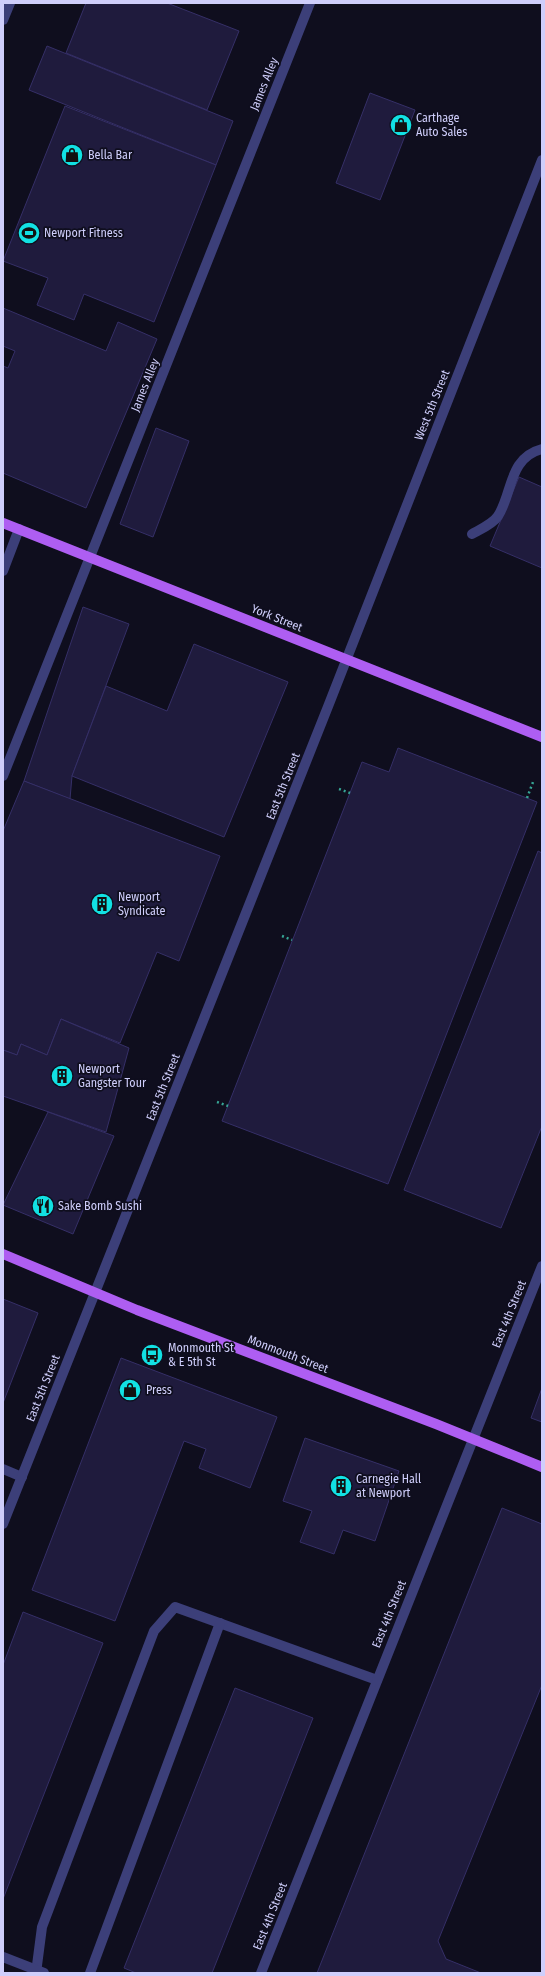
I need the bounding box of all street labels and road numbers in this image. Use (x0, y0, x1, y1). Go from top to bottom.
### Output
street label: James Alley (247, 55, 281, 113)
street label: James Alley (128, 356, 162, 414)
street label: West 5th Street (412, 368, 453, 442)
street label: York Street (249, 601, 305, 635)
street label: East 5th Street (263, 750, 303, 822)
street label: East 5th Street (143, 1051, 183, 1123)
street label: East 4th Street (489, 1278, 529, 1350)
street label: Monmouth Street (246, 1332, 331, 1376)
street label: East 5th Street (23, 1352, 63, 1424)
street label: East 4th Street (369, 1578, 409, 1650)
street label: East 4th Street (250, 1880, 290, 1952)

